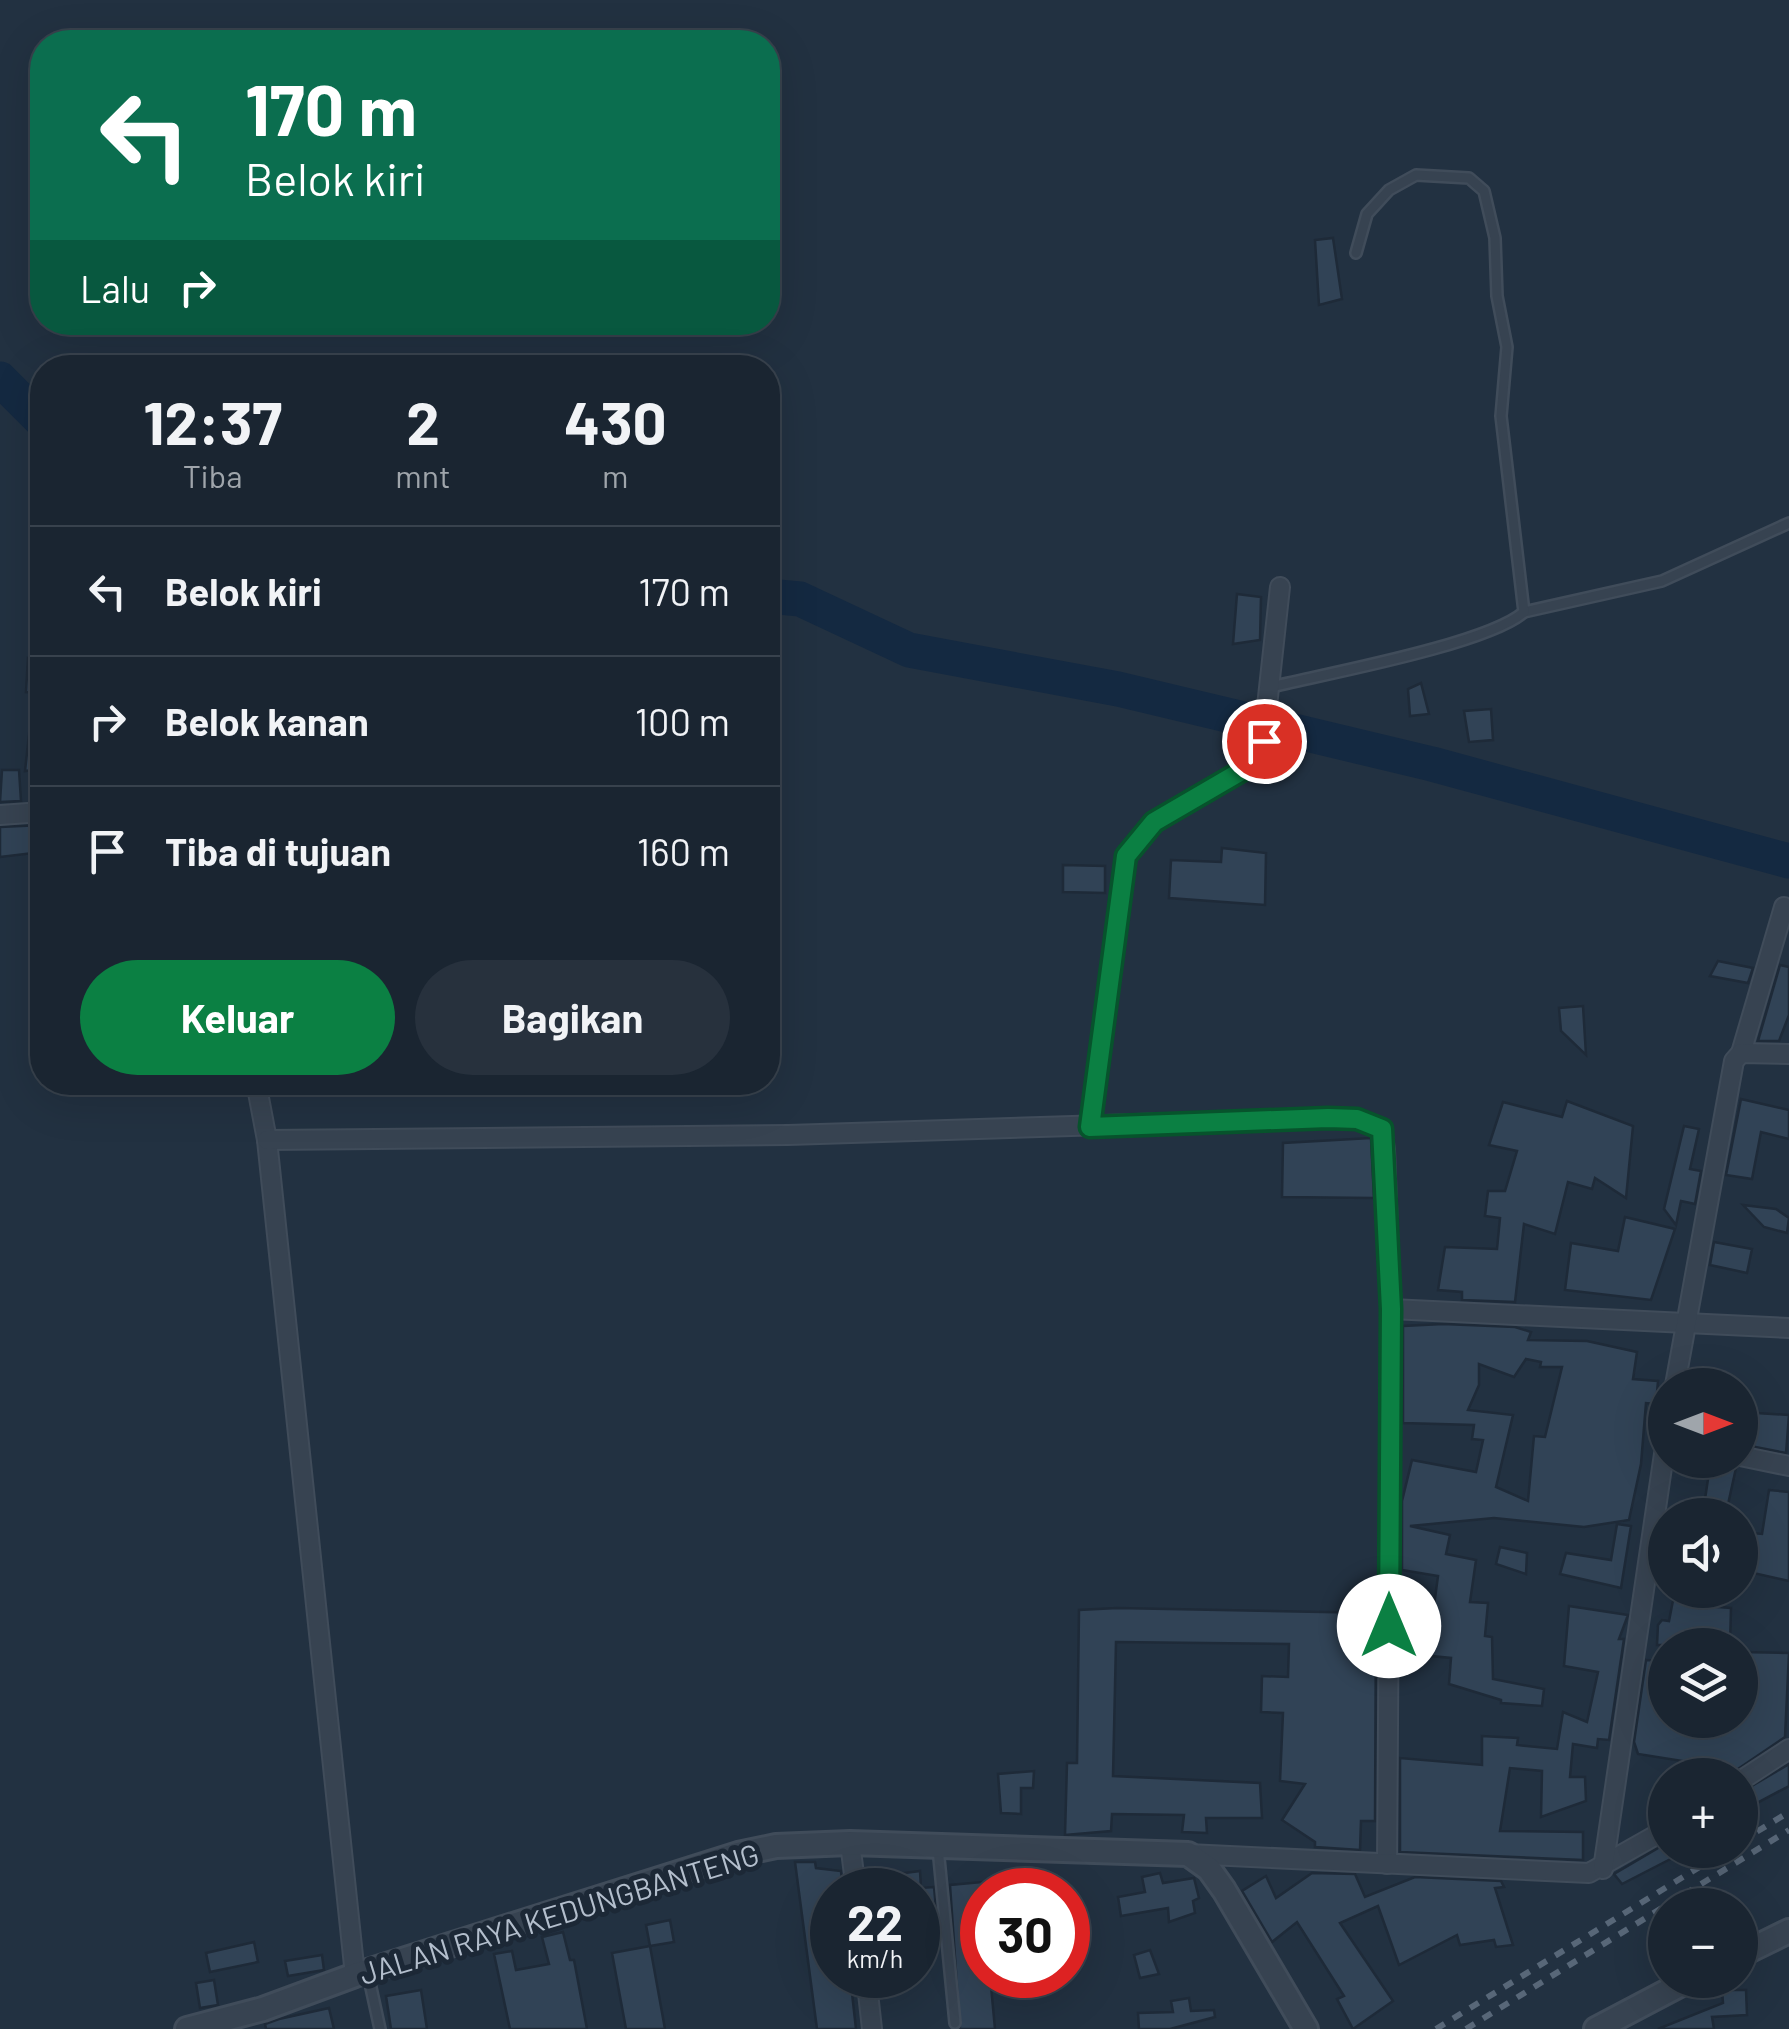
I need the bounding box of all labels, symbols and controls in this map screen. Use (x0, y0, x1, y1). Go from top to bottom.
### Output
text: 170 m (245, 66, 417, 150)
icon: left (80, 70, 210, 200)
text: Belok kiri (245, 151, 426, 205)
icon: right (170, 260, 225, 315)
text: Lalu (80, 265, 150, 311)
text: 12:37 (143, 385, 282, 457)
text: 2 (406, 385, 440, 457)
text: 430 (564, 385, 667, 457)
text: Tiba (183, 456, 243, 494)
text: mnt (395, 456, 451, 494)
text: m (602, 456, 629, 494)
icon: left (80, 564, 135, 619)
text: Belok kiri (165, 568, 322, 614)
text: 170 m (638, 568, 730, 614)
icon: right (80, 694, 135, 749)
text: Belok kanan (165, 698, 369, 744)
text: 100 m (635, 698, 730, 744)
pin (1222, 699, 1307, 784)
icon: arrive (1237, 714, 1292, 769)
icon: arrive (80, 824, 135, 879)
text: Tiba di tujuan (165, 828, 391, 874)
text: 160 m (637, 828, 730, 874)
button: Keluar (80, 960, 395, 1075)
button: Bagikan (415, 960, 730, 1075)
north arrow (1648, 1368, 1758, 1478)
map controls (1648, 1368, 1758, 1998)
button: sound (1648, 1498, 1758, 1608)
position arrow (1337, 1574, 1441, 1678)
button: layers (1648, 1628, 1758, 1738)
button: + (1648, 1758, 1758, 1868)
street label: JALAN RAYA KEDUNGBANTENG (355, 1835, 763, 1991)
speed limit sign: 30 (960, 1868, 1090, 1998)
button: − (1648, 1888, 1758, 1998)
text: 22 (847, 1891, 903, 1951)
text: km/h (847, 1943, 903, 1973)

